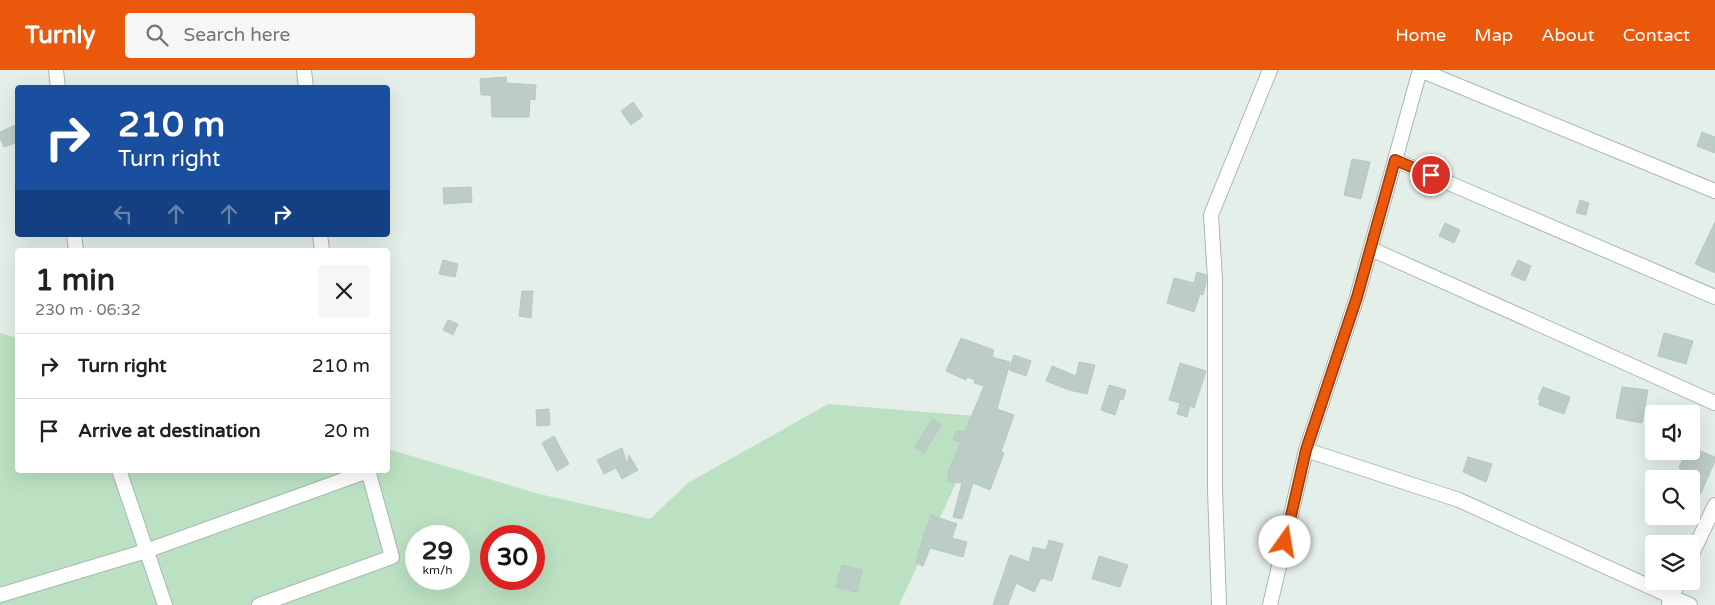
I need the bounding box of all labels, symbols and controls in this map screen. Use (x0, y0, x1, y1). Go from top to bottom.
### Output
search box (125, 13, 475, 58)
text: Turnly (25, 21, 95, 50)
icon: search (143, 21, 171, 49)
text: Search here (183, 24, 290, 46)
text: Home (1395, 24, 1446, 46)
text: Map (1474, 24, 1513, 46)
text: About (1541, 24, 1595, 46)
text: Contact (1623, 24, 1690, 46)
text: 210 m (118, 104, 225, 146)
icon: right (35, 105, 100, 170)
text: Turn right (118, 146, 220, 172)
pin (1410, 154, 1452, 196)
icon: arrive (1417, 161, 1445, 189)
icon: left (109, 200, 137, 228)
icon: ahead (162, 200, 190, 228)
icon: ahead (215, 200, 243, 228)
icon: right (268, 200, 296, 228)
text: 1 min (35, 262, 115, 299)
button: close (318, 265, 370, 317)
text: 230 m · 06:32 (35, 300, 141, 320)
icon: right (35, 352, 63, 380)
text: Turn right (78, 355, 166, 377)
text: 210 m (312, 355, 370, 377)
map controls (1645, 405, 1700, 590)
button: sound (1645, 405, 1700, 460)
icon: arrive (35, 417, 63, 445)
text: Arrive at destination (78, 420, 261, 442)
text: 20 m (324, 420, 370, 442)
button: search (1645, 470, 1700, 525)
position arrow (1258, 515, 1310, 567)
speed limit sign: 30 (480, 525, 545, 590)
button: layers (1645, 535, 1700, 590)
text: 29 (422, 536, 453, 566)
text: km/h (422, 563, 453, 577)

